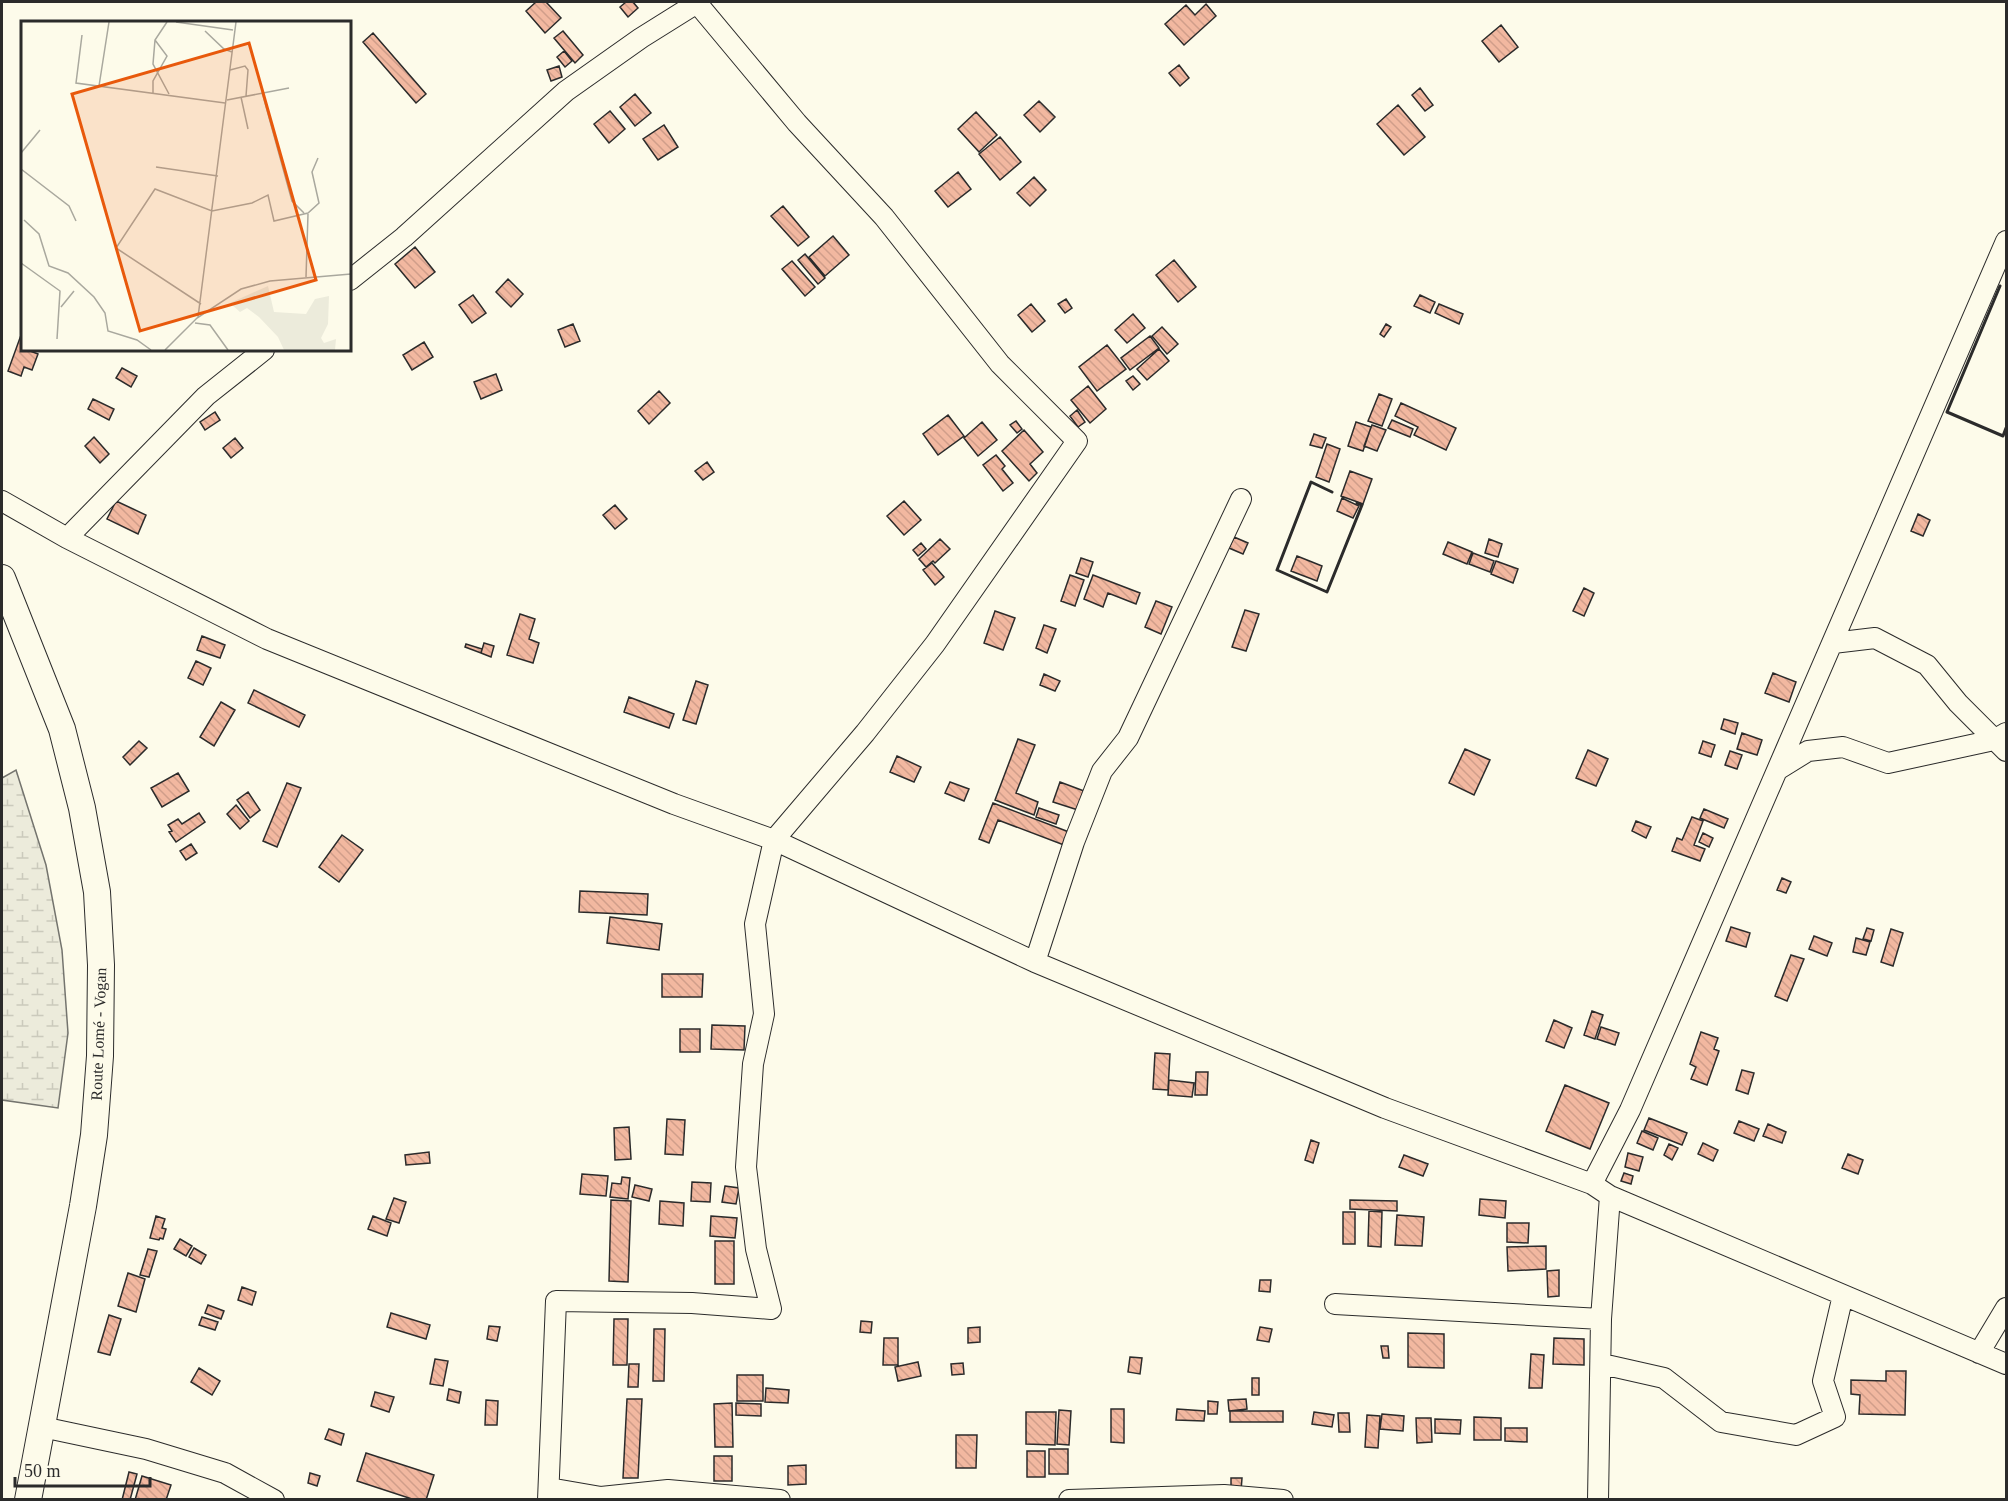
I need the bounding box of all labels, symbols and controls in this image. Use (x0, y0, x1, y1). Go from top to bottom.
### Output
inset map (21, 21, 351, 351)
street label: Route Lomé - Vogan (88, 967, 110, 1101)
scale bar (15, 1450, 150, 1488)
text: 50 m (24, 1461, 61, 1481)

